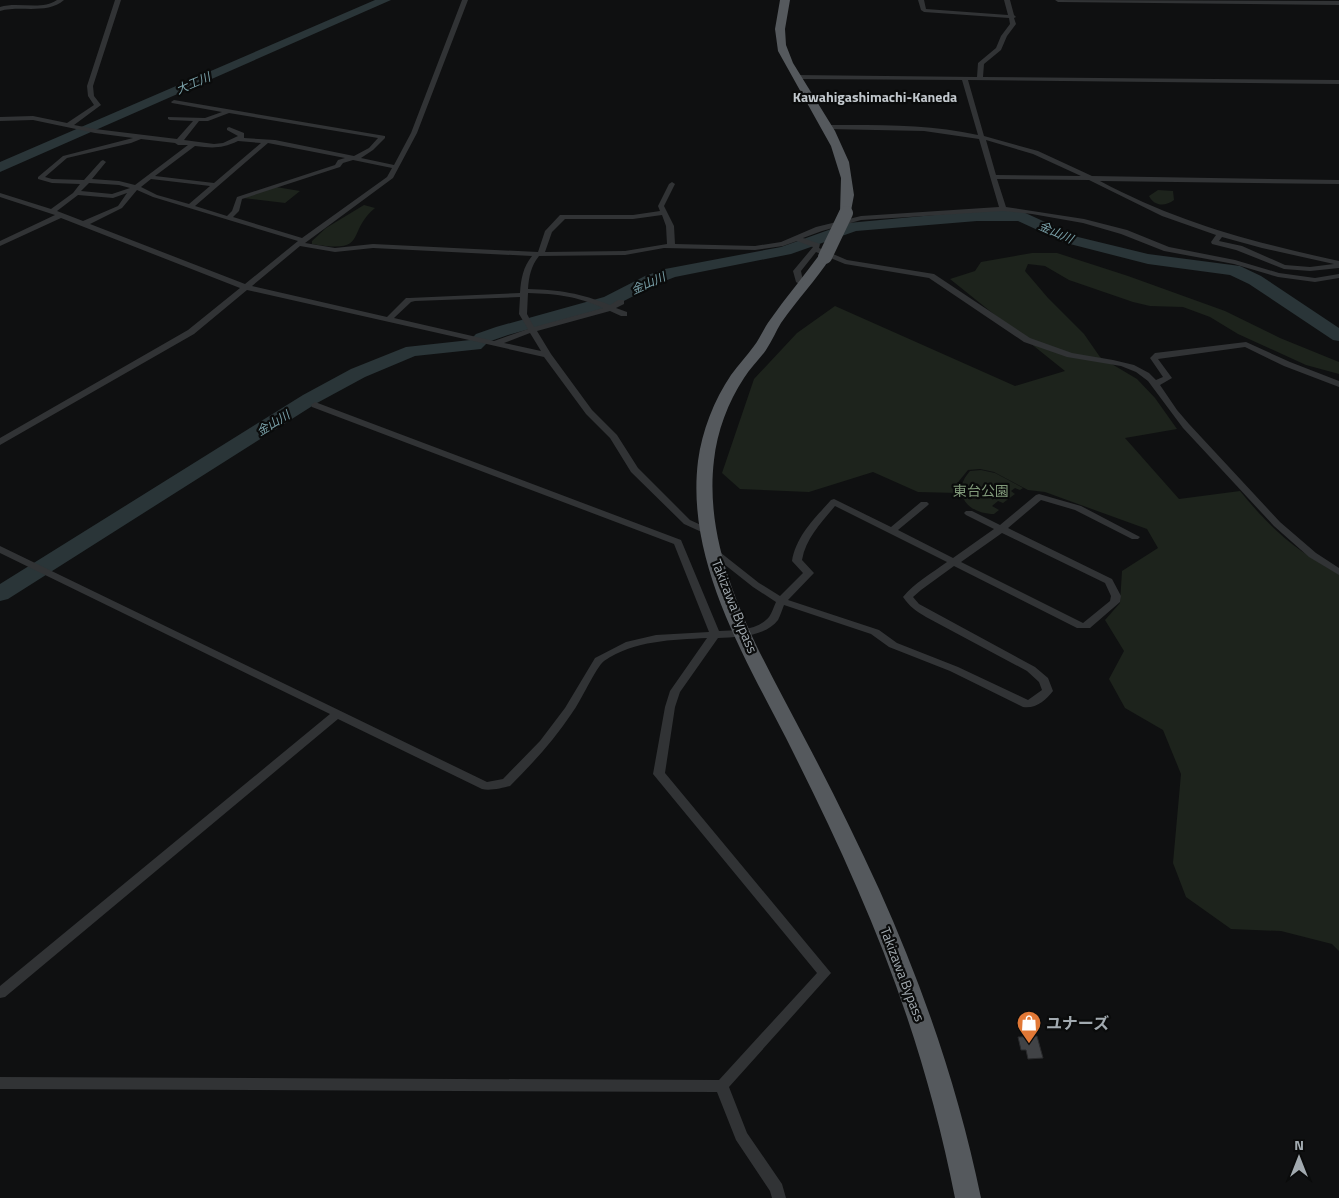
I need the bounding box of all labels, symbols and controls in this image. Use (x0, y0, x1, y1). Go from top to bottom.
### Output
water label: 大工川 (173, 66, 215, 99)
district label: Kawahigashimachi-Kaneda (793, 86, 957, 107)
water label: 金山川 (1036, 216, 1078, 249)
water label: 金山川 (628, 266, 670, 299)
water label: 金山川 (253, 404, 295, 441)
park label: 東台公園 (953, 480, 1009, 501)
street label: Takizawa Bypass (707, 556, 763, 656)
street label: Takizawa Bypass (875, 924, 931, 1024)
shop icon: ユナーズ (1016, 1010, 1042, 1044)
place label: ユナーズ (1046, 1011, 1109, 1035)
north arrow (1274, 1133, 1324, 1183)
text: N (1294, 1134, 1304, 1155)

